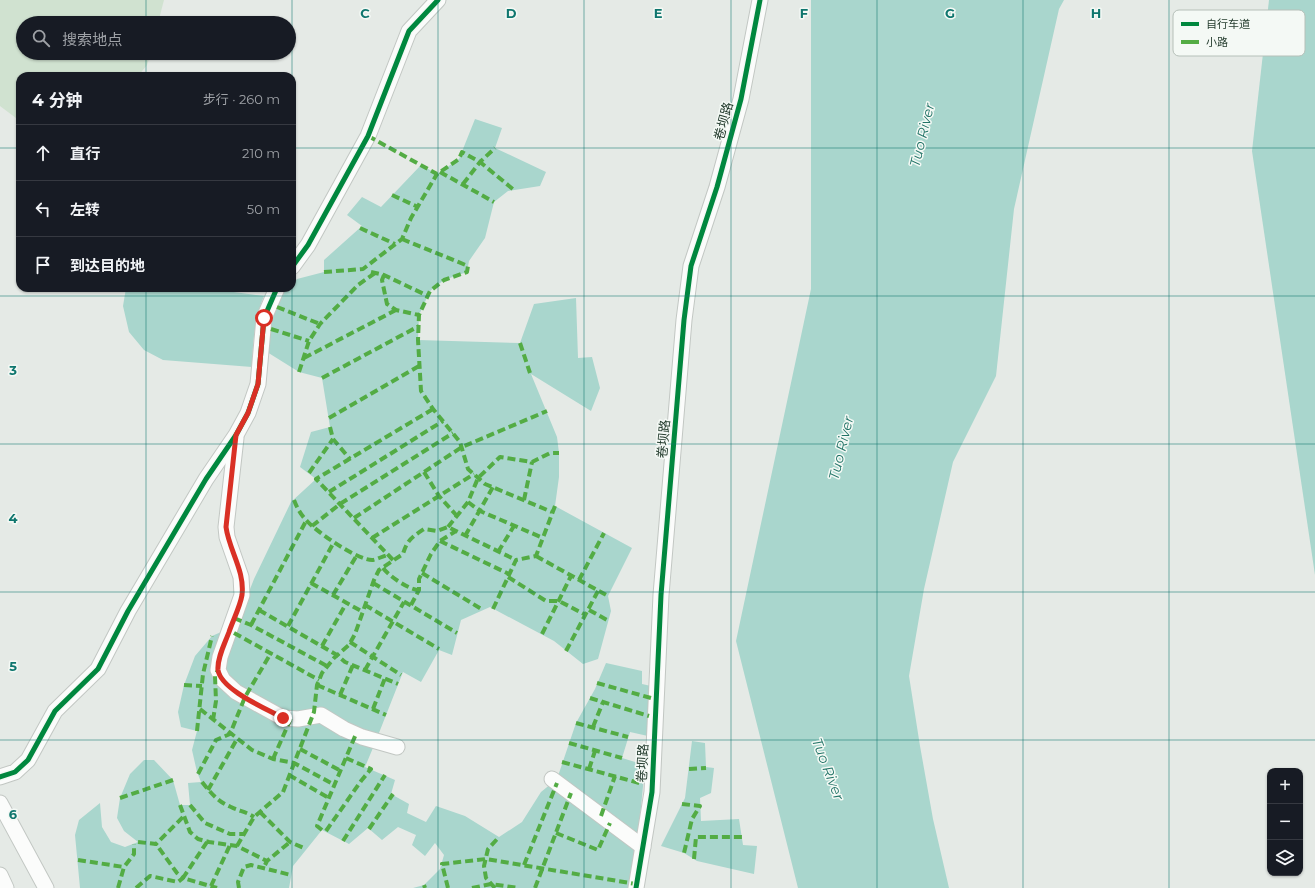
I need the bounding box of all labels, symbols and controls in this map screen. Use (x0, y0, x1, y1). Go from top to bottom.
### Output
text: C (360, 5, 370, 21)
text: D (506, 5, 517, 21)
text: E (654, 5, 663, 21)
text: F (800, 5, 808, 21)
text: G (945, 5, 955, 21)
text: H (1091, 5, 1101, 21)
legend (1173, 10, 1305, 56)
search box (16, 16, 296, 60)
text: 自行车道 (1206, 17, 1250, 31)
icon: search (30, 27, 52, 49)
text: 搜索地点 (62, 30, 122, 49)
text: 小路 (1206, 35, 1228, 49)
text: 4 分钟 (32, 90, 83, 110)
text: 步行 · 260 m (203, 91, 280, 107)
street label: 卷坝路 (710, 100, 736, 142)
water label: Tuo River (905, 101, 939, 169)
icon: ahead (32, 142, 54, 164)
text: 直行 (70, 144, 100, 163)
text: 210 m (242, 145, 280, 161)
icon: left (32, 198, 54, 220)
text: 左转 (70, 200, 100, 219)
text: 50 m (247, 201, 280, 217)
icon: arrive (32, 254, 54, 276)
text: 到达目的地 (70, 256, 145, 275)
route start (255, 309, 273, 327)
text: 3 (8, 362, 17, 378)
water label: Tuo River (824, 414, 858, 482)
street label: 卷坝路 (653, 419, 673, 459)
text: 4 (9, 510, 18, 526)
text: 5 (9, 658, 17, 674)
route end (274, 709, 292, 727)
water label: Tuo River (808, 735, 848, 803)
street label: 卷坝路 (633, 743, 651, 783)
map controls (1267, 768, 1303, 876)
button: + (1267, 768, 1303, 804)
button: − (1267, 804, 1303, 840)
text: 6 (9, 806, 18, 822)
button: layers (1267, 840, 1303, 876)

